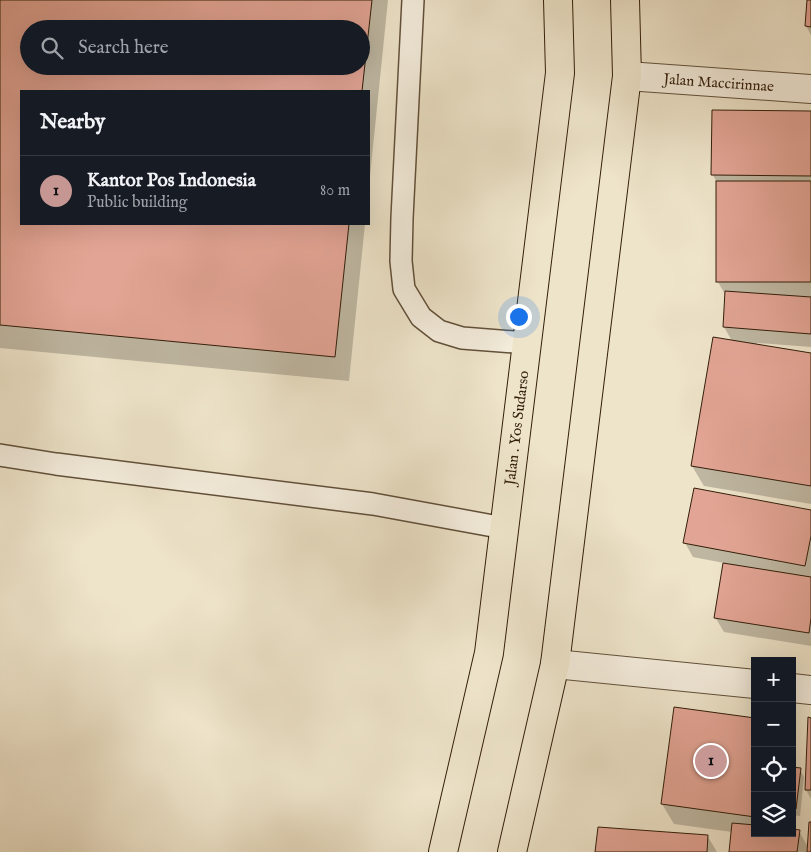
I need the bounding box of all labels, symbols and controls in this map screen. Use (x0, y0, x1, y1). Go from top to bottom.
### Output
search box (20, 20, 370, 75)
icon: search (38, 34, 66, 62)
text: Search here (78, 36, 169, 60)
street label: Jalan Maccirinnae (661, 69, 775, 96)
text: Nearby (40, 109, 105, 136)
text: Kantor Pos Indonesia (87, 169, 256, 193)
text: 1 (53, 181, 59, 201)
text: 80 m (320, 181, 350, 201)
text: Public building (87, 193, 187, 213)
your location (506, 304, 532, 330)
street label: Jalan . Yos Sudarso (500, 369, 533, 488)
map controls (751, 657, 796, 837)
button: + (751, 657, 796, 702)
button: − (751, 702, 796, 747)
pin: 1 (695, 742, 727, 780)
button: locate (751, 747, 796, 792)
button: layers (751, 792, 796, 837)

